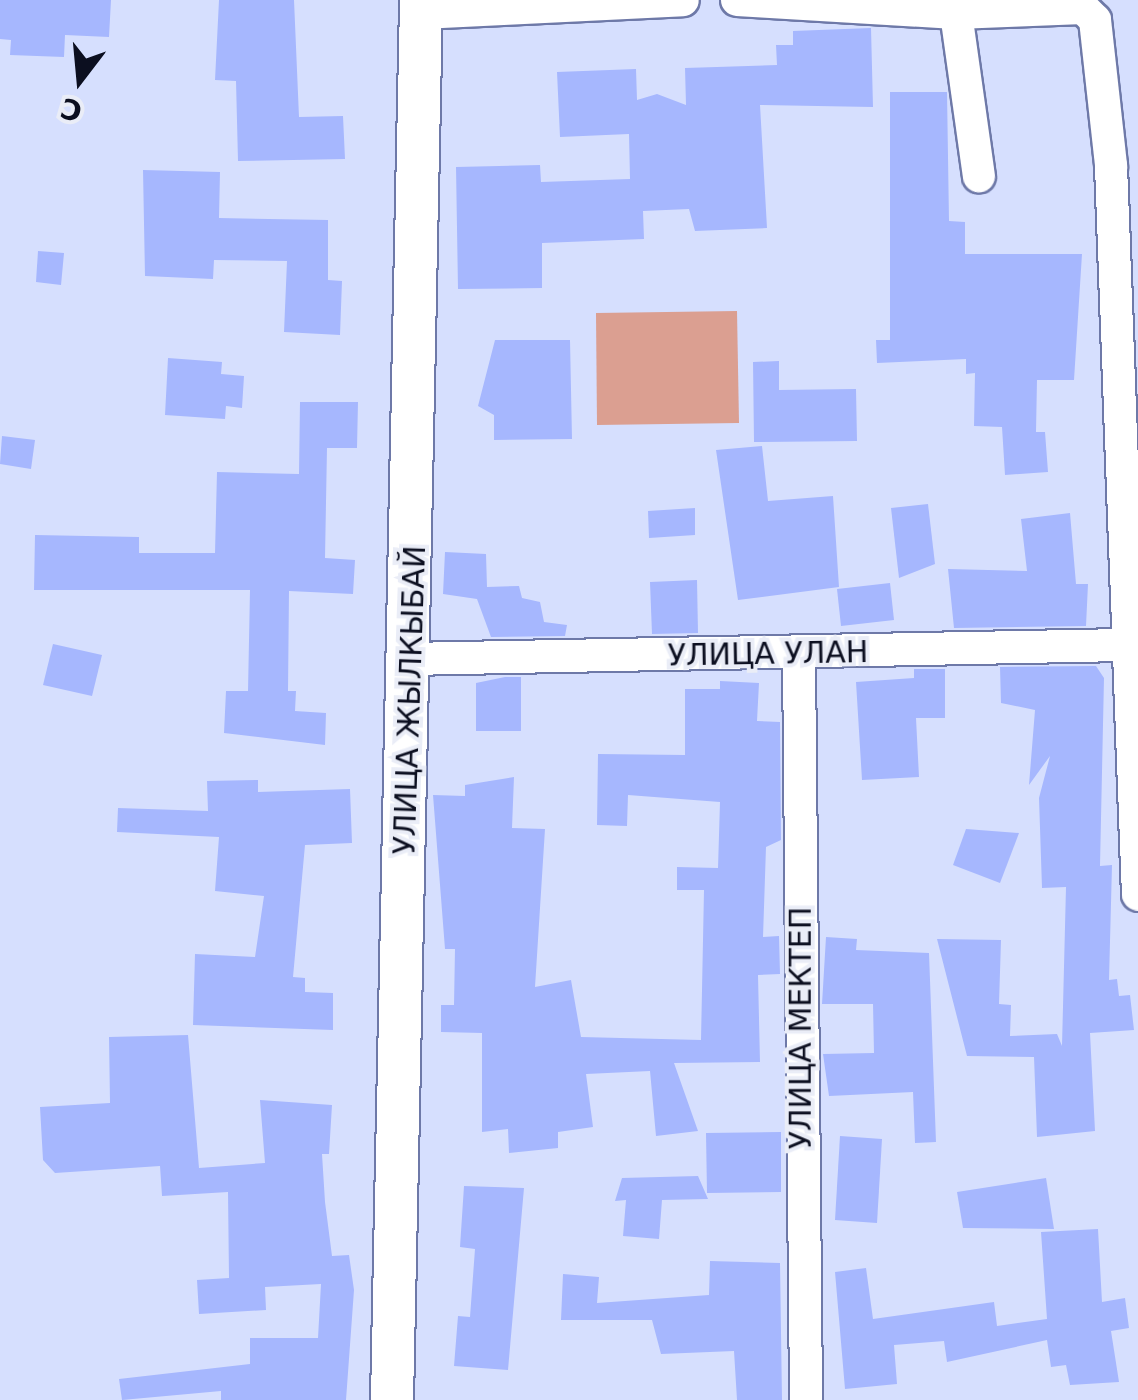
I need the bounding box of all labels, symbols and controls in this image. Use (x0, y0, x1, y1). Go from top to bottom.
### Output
north arrow (30, 30, 130, 130)
text: С (57, 91, 86, 128)
street label: УЛИЦА ЖЫЛКЫБАЙ (387, 545, 433, 855)
street label: УЛИЦА УЛАН (667, 634, 869, 674)
street label: УЛИЦА МЕКТЕП (783, 907, 819, 1149)

